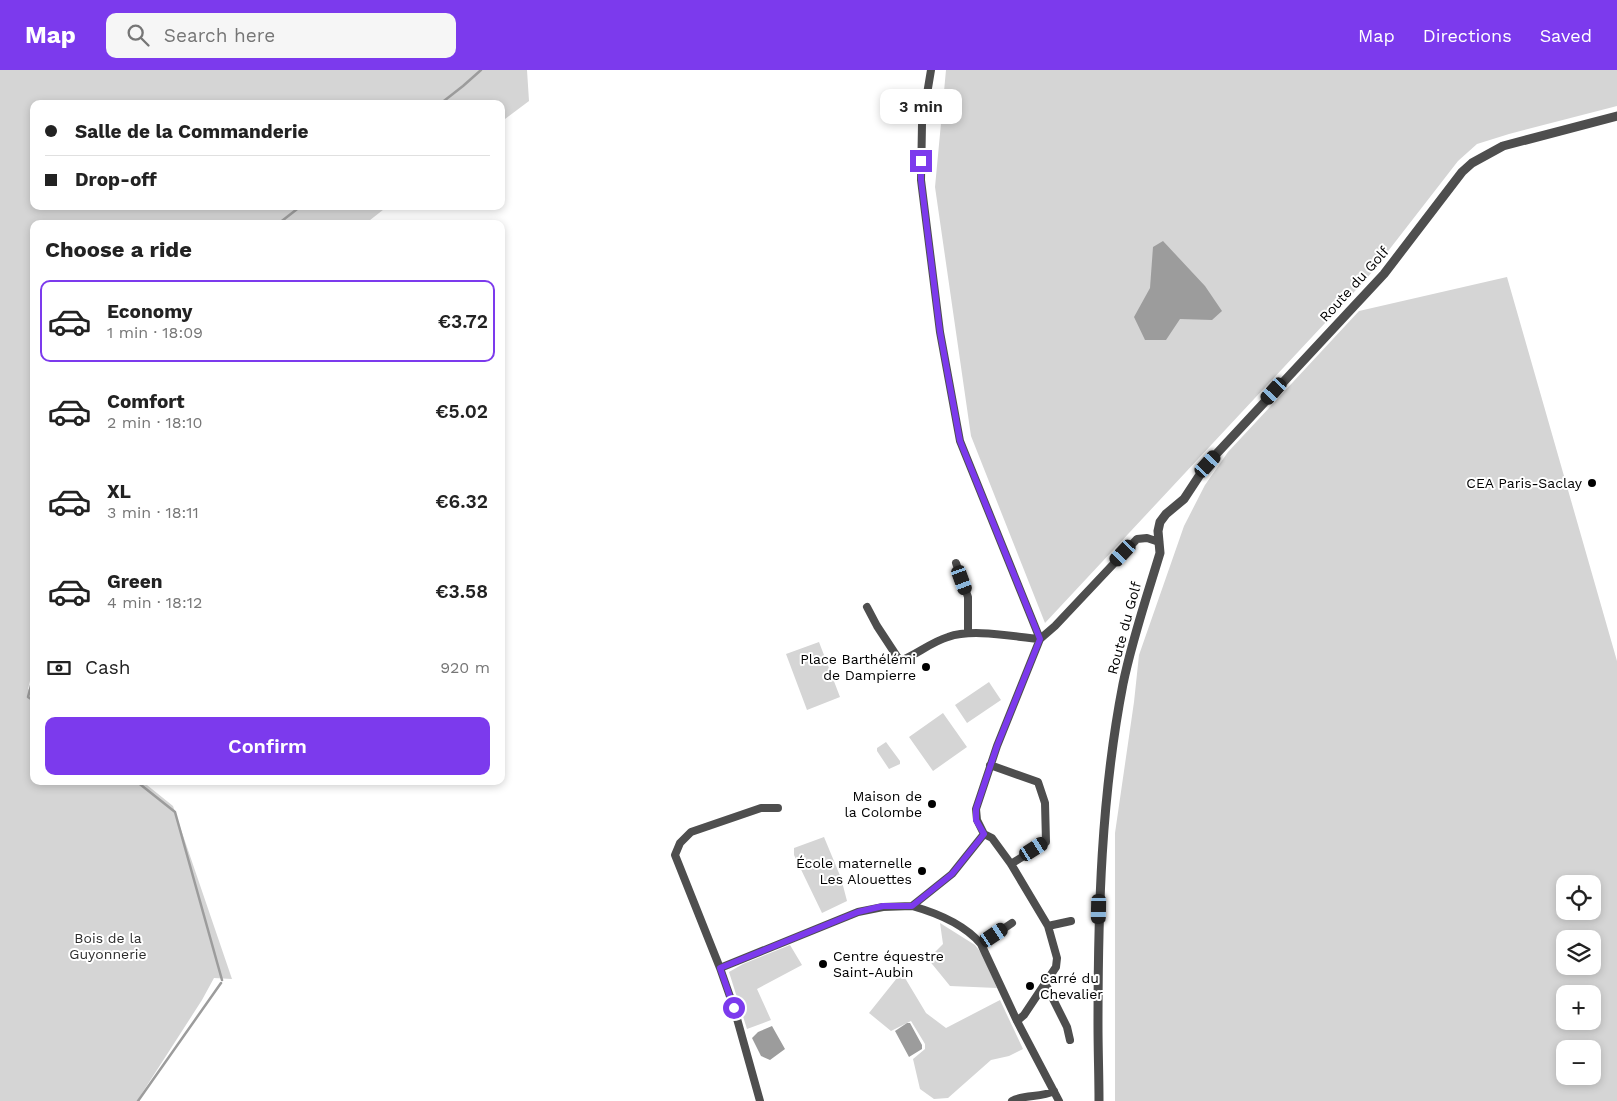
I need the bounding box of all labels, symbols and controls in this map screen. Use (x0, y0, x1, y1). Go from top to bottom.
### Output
search box (106, 13, 456, 58)
text: Map (25, 21, 76, 49)
icon: search (124, 21, 152, 49)
text: Search here (164, 24, 275, 47)
text: Map (1358, 25, 1395, 46)
text: Directions (1423, 25, 1512, 46)
text: Saved (1540, 25, 1592, 46)
callout: 3 min (880, 88, 962, 124)
text: 3 min (899, 97, 943, 116)
text: Salle de la Commanderie (75, 120, 308, 143)
route end (910, 150, 932, 172)
text: Drop-off (75, 168, 157, 191)
text: Choose a ride (45, 237, 192, 262)
street label: Route du Golf (1316, 243, 1392, 325)
icon: car (47, 299, 92, 344)
text: Economy (107, 300, 192, 323)
text: €3.72 (438, 310, 488, 333)
text: 1 min · 18:09 (107, 323, 203, 342)
car (1258, 375, 1289, 407)
icon: car (47, 389, 92, 434)
text: Comfort (107, 390, 185, 413)
text: €5.02 (435, 400, 488, 423)
text: 2 min · 18:10 (107, 413, 202, 432)
car (1192, 448, 1223, 480)
place label: CEA Paris-Saclay (1466, 475, 1583, 491)
marker: CEA Paris-Saclay (1586, 477, 1598, 489)
icon: car (47, 479, 92, 524)
text: XL (107, 480, 131, 503)
text: €6.32 (435, 490, 488, 513)
text: 3 min · 18:11 (107, 503, 199, 522)
car (1107, 537, 1138, 569)
car (949, 563, 974, 597)
icon: car (47, 569, 92, 614)
text: Green (107, 570, 163, 593)
street label: Route du Golf (1104, 579, 1144, 676)
text: €3.58 (435, 580, 488, 603)
text: 4 min · 18:12 (107, 593, 202, 612)
place label: Place Barthélémi de Dampierre (800, 651, 916, 683)
icon: cash (45, 654, 73, 682)
text: Cash (85, 656, 131, 679)
text: 920 m (440, 658, 490, 677)
marker: Place Barthélémi de Dampierre (920, 661, 932, 673)
button: Confirm (45, 717, 490, 775)
place label: Maison de la Colombe (844, 788, 922, 820)
marker: Maison de la Colombe (926, 798, 938, 810)
car (1017, 835, 1050, 863)
place label: École maternelle Les Alouettes (796, 855, 912, 887)
marker: École maternelle Les Alouettes (916, 865, 928, 877)
map controls (1556, 875, 1601, 1085)
button: locate (1556, 875, 1601, 920)
car (1091, 894, 1106, 924)
car (977, 920, 1010, 950)
park label: Bois de la Guyonnerie (69, 930, 147, 962)
button: layers (1556, 930, 1601, 975)
place label: Centre équestre Saint-Aubin (833, 948, 944, 980)
marker: Centre équestre Saint-Aubin (817, 958, 829, 970)
place label: Carré du Chevalier (1040, 970, 1103, 1002)
marker: Carré du Chevalier (1024, 980, 1036, 992)
button: + (1556, 985, 1601, 1030)
route start (723, 997, 745, 1019)
button: − (1556, 1040, 1601, 1085)

